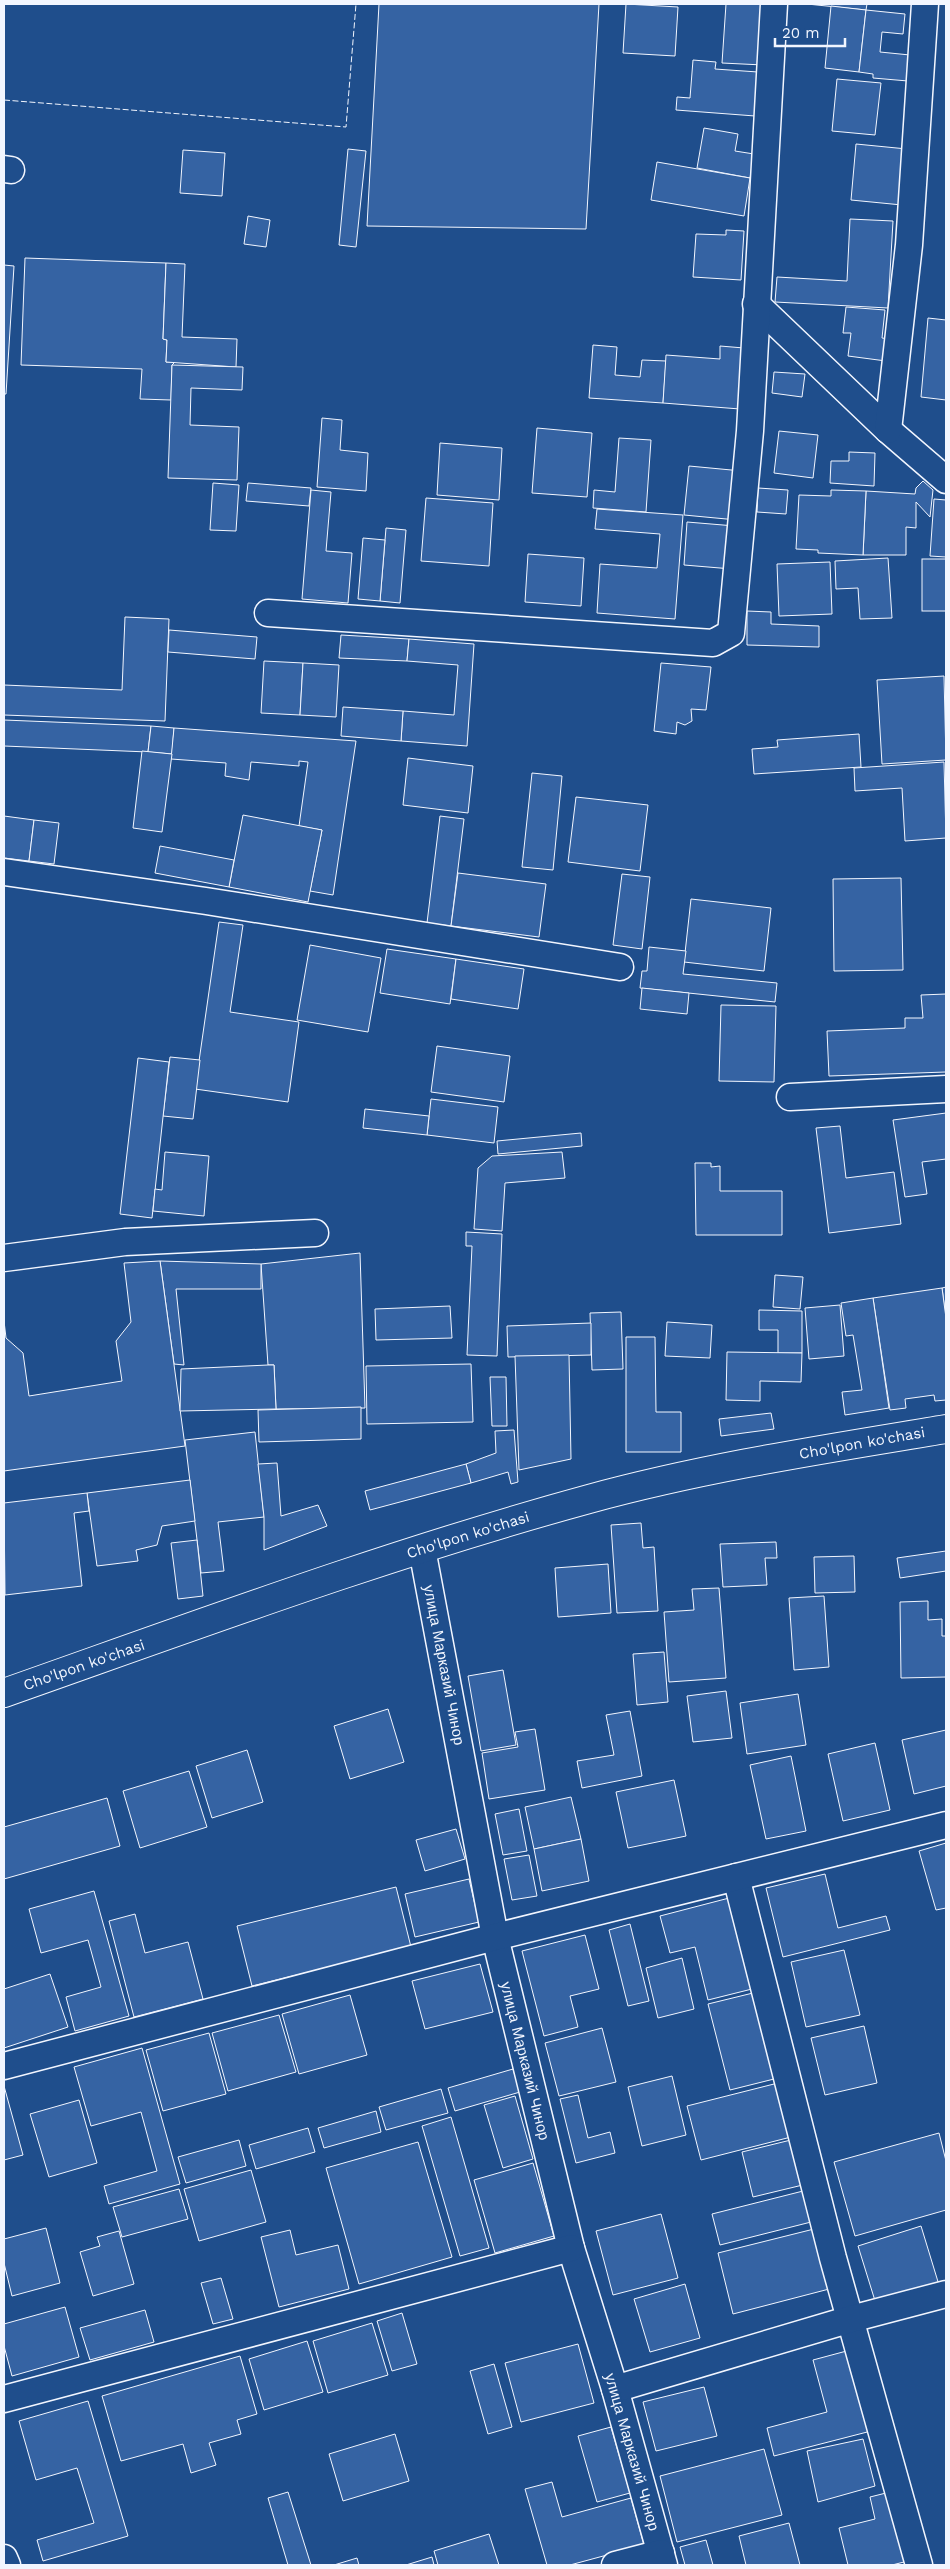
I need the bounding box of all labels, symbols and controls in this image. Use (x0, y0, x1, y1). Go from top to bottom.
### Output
scale bar (775, 15, 845, 47)
text: 20 m (782, 24, 820, 42)
street label: Cho'lpon ko'chasi (798, 1423, 926, 1463)
street label: Cho'lpon ko'chasi (404, 1508, 532, 1562)
street label: улица Марказий Чинор (420, 1583, 468, 1747)
street label: Cho'lpon ko'chasi (21, 1636, 147, 1694)
street label: улица Марказий Чинор (497, 1980, 553, 2142)
street label: улица Марказий Чинор (601, 2371, 663, 2533)

